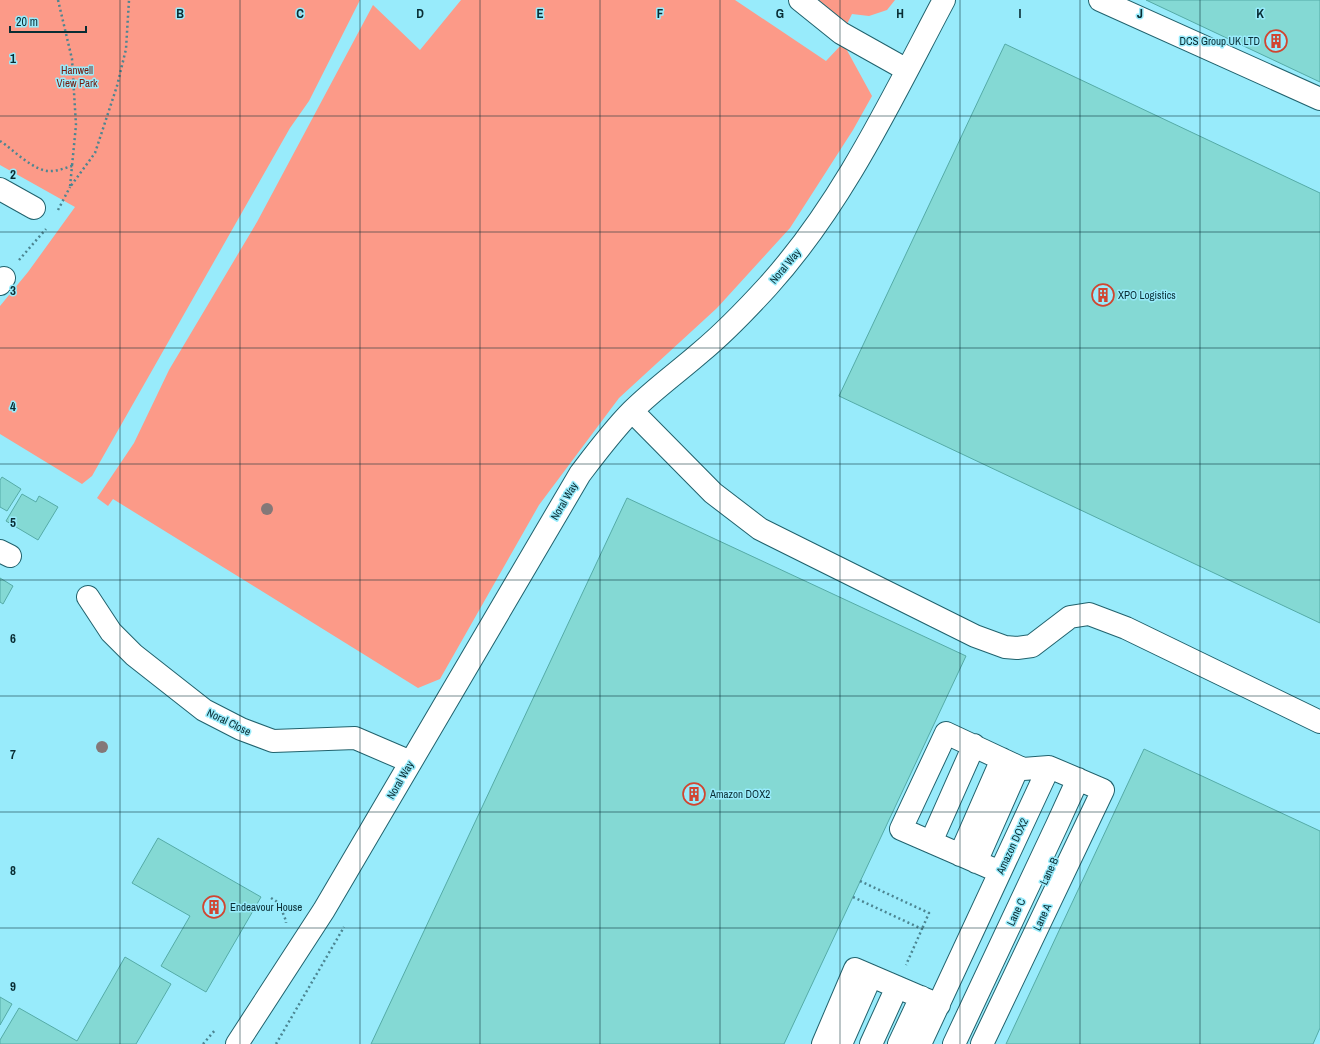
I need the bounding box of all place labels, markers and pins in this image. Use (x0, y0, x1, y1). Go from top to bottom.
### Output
building icon: DCS Group UK LTD (1263, 28, 1289, 54)
place label: DCS Group UK LTD (1179, 34, 1260, 48)
building icon: XPO Logistics (1090, 282, 1116, 308)
place label: XPO Logistics (1118, 288, 1176, 302)
building icon: Amazon DOX2 (681, 781, 707, 807)
place label: Amazon DOX2 (709, 787, 770, 801)
building icon: Endeavour House (201, 894, 227, 920)
place label: Endeavour House (230, 900, 302, 914)

